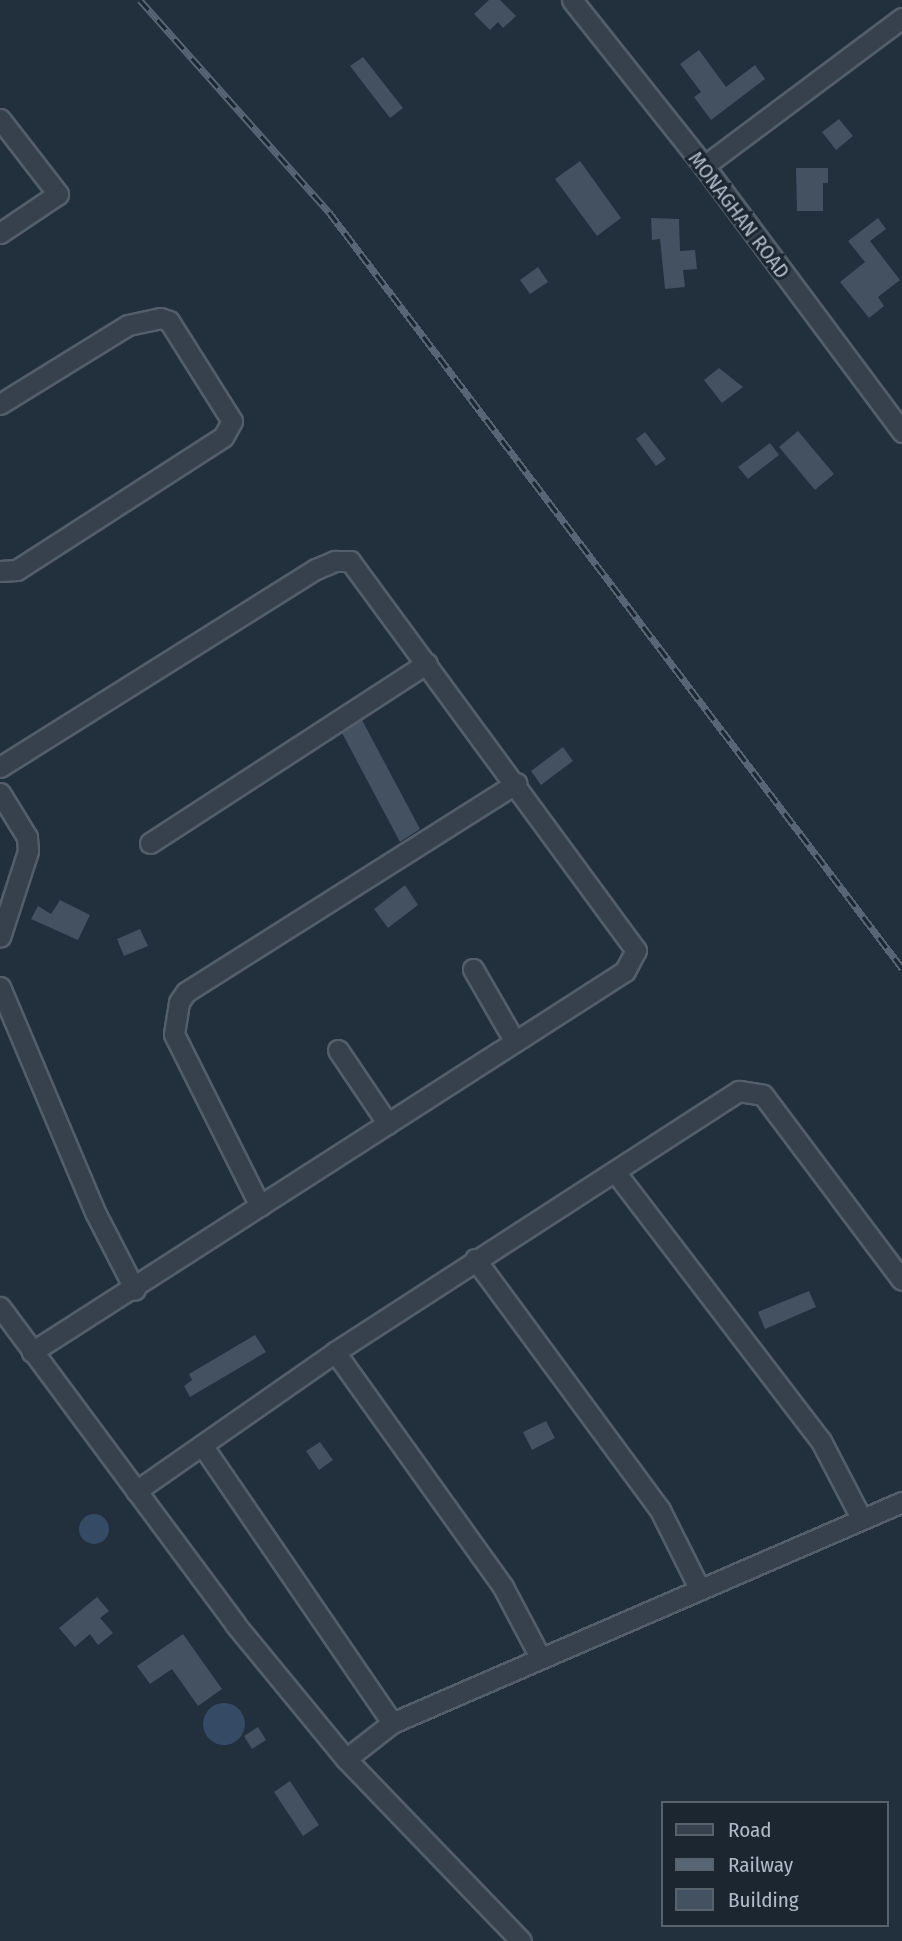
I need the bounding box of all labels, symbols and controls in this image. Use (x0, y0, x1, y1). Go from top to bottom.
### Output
street label: MONAGHAN ROAD (683, 147, 795, 283)
legend (660, 1801, 888, 1927)
text: Road (728, 1817, 772, 1843)
text: Railway (728, 1852, 793, 1878)
text: Building (728, 1887, 799, 1913)

